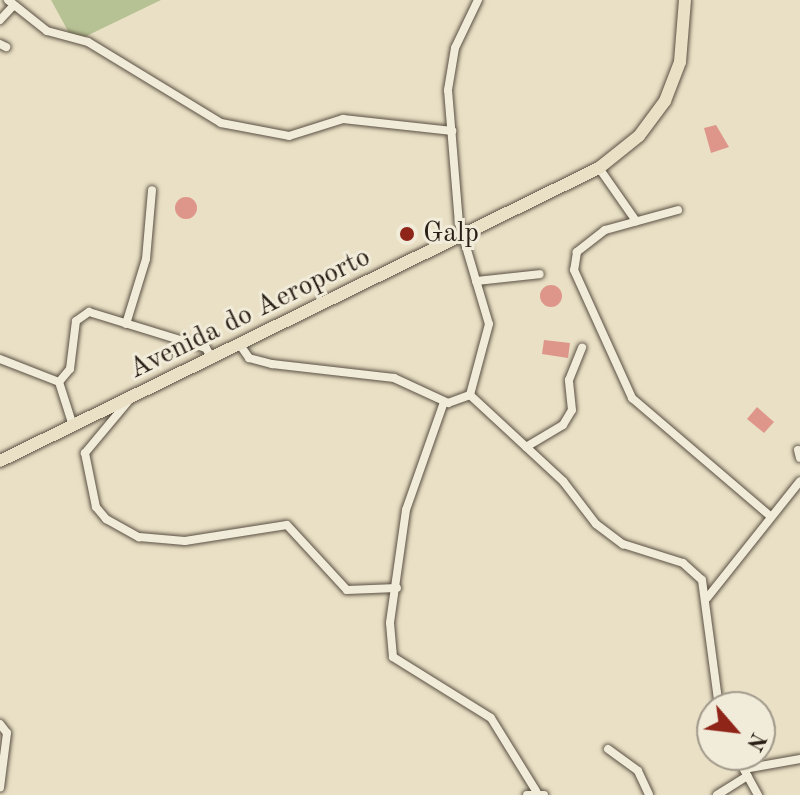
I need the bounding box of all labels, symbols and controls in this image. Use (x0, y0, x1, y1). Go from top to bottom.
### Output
place label: Galp (423, 217, 479, 251)
marker: Galp (398, 225, 416, 243)
street label: Avenida do Aeroporto (124, 241, 376, 387)
north arrow (696, 691, 776, 771)
text: N (742, 729, 769, 754)

